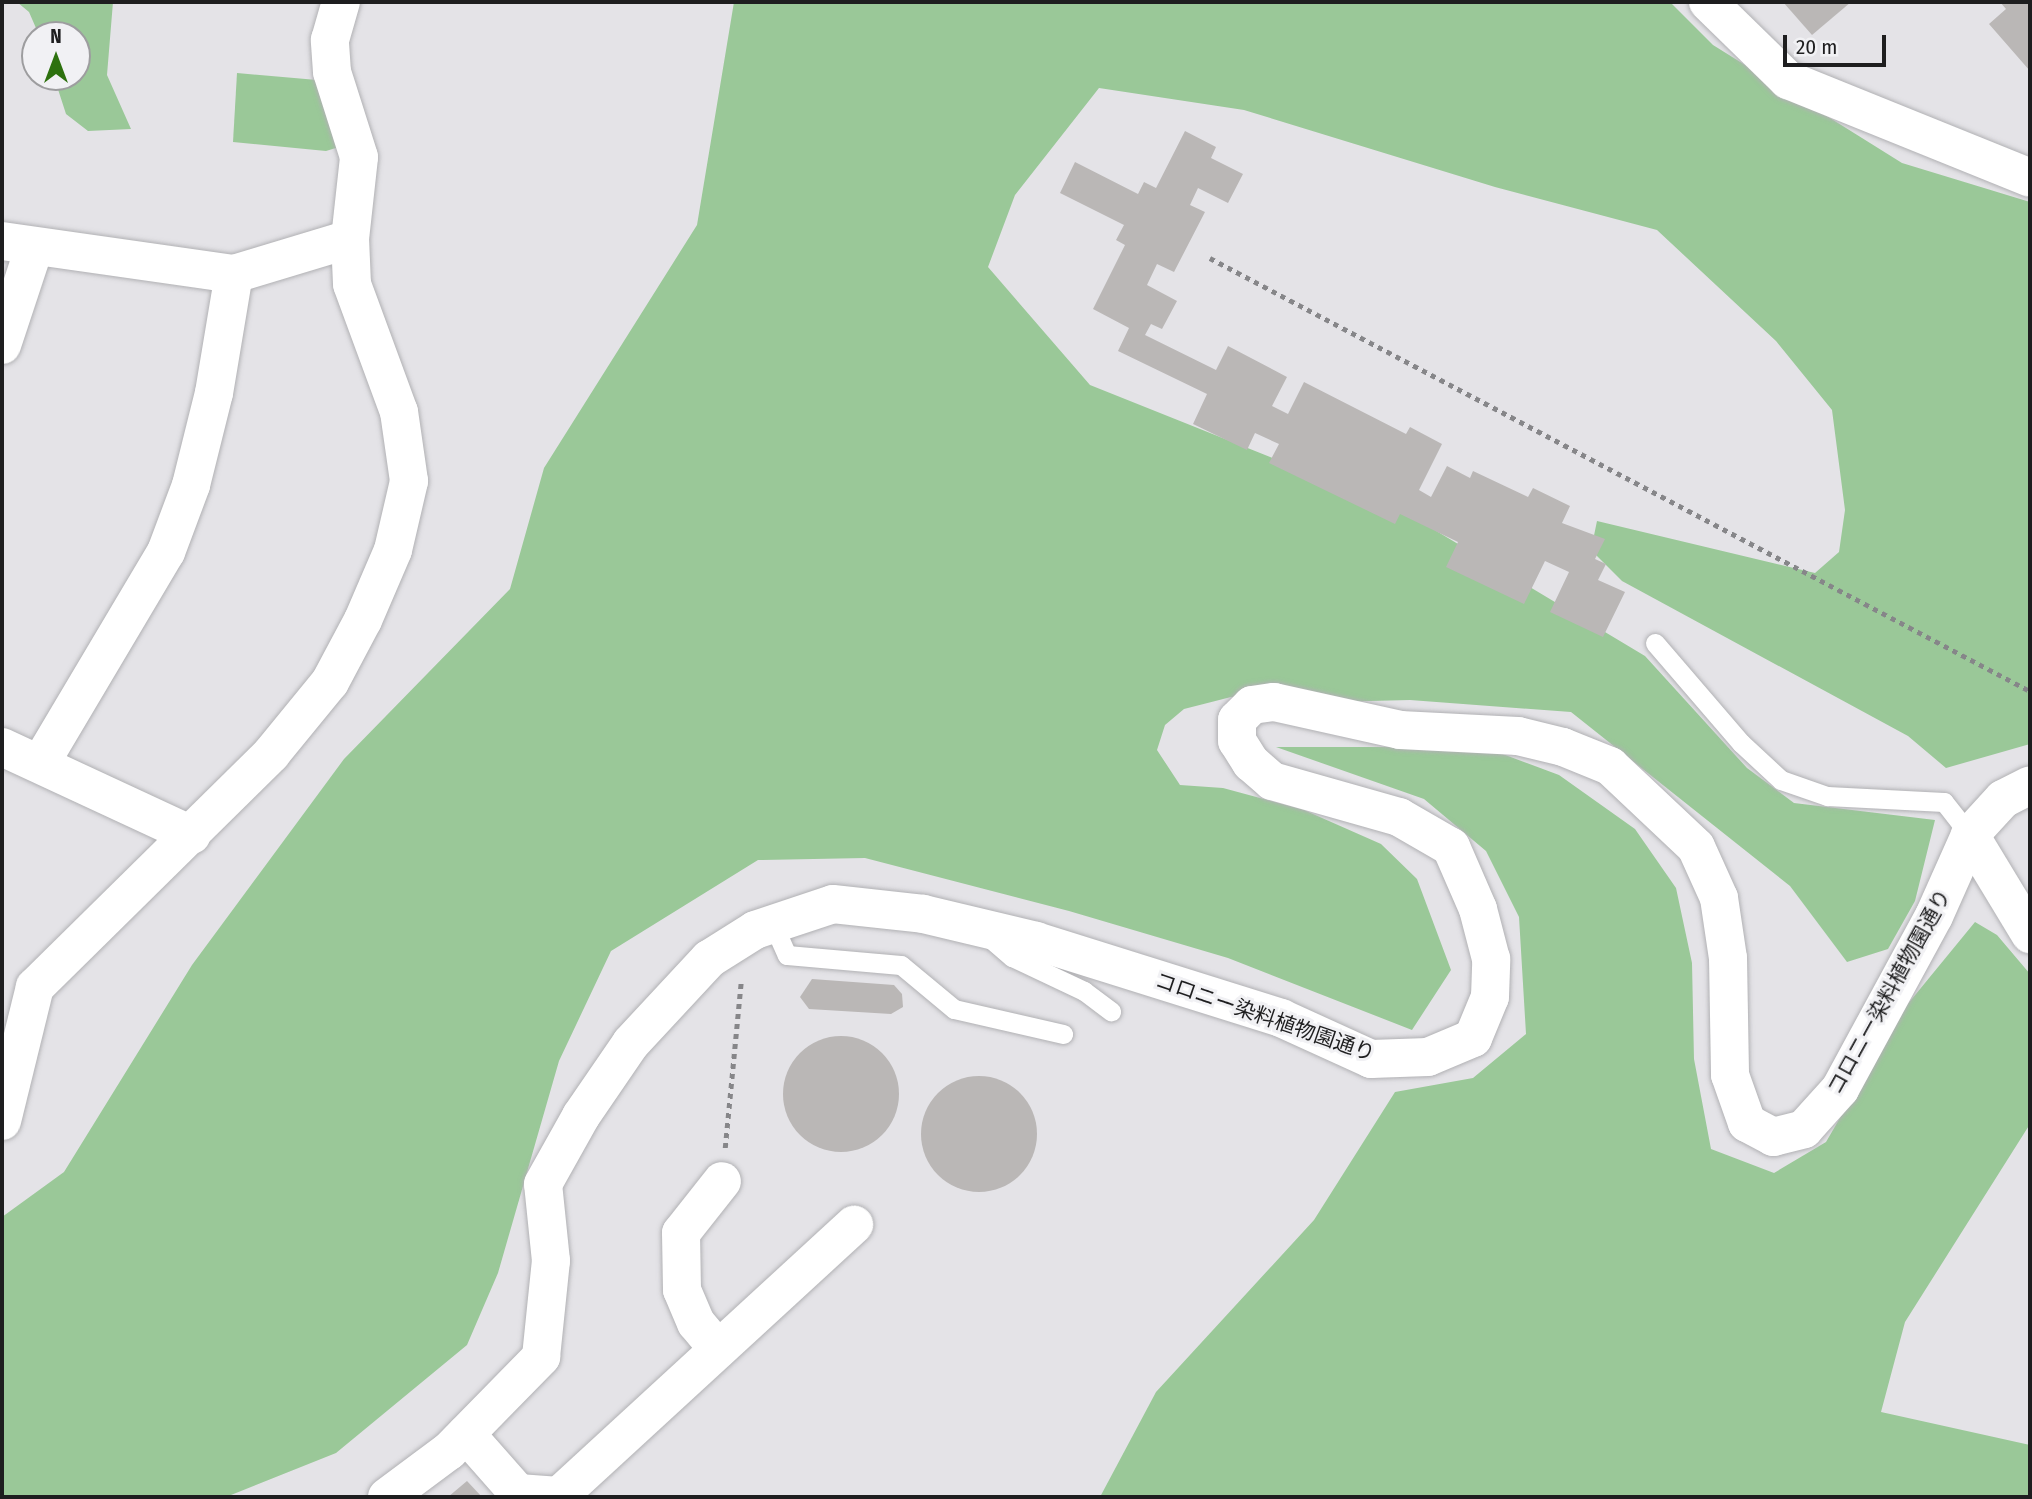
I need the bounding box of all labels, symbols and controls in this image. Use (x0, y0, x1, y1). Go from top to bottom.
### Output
north arrow (21, 21, 91, 91)
scale bar (1787, 21, 1890, 65)
text: N (50, 25, 62, 48)
text: 20 m (1796, 34, 1837, 60)
street label: コロニー染料植物園通り (1822, 885, 1956, 1099)
street label: コロニー染料植物園通り (1152, 967, 1378, 1067)

